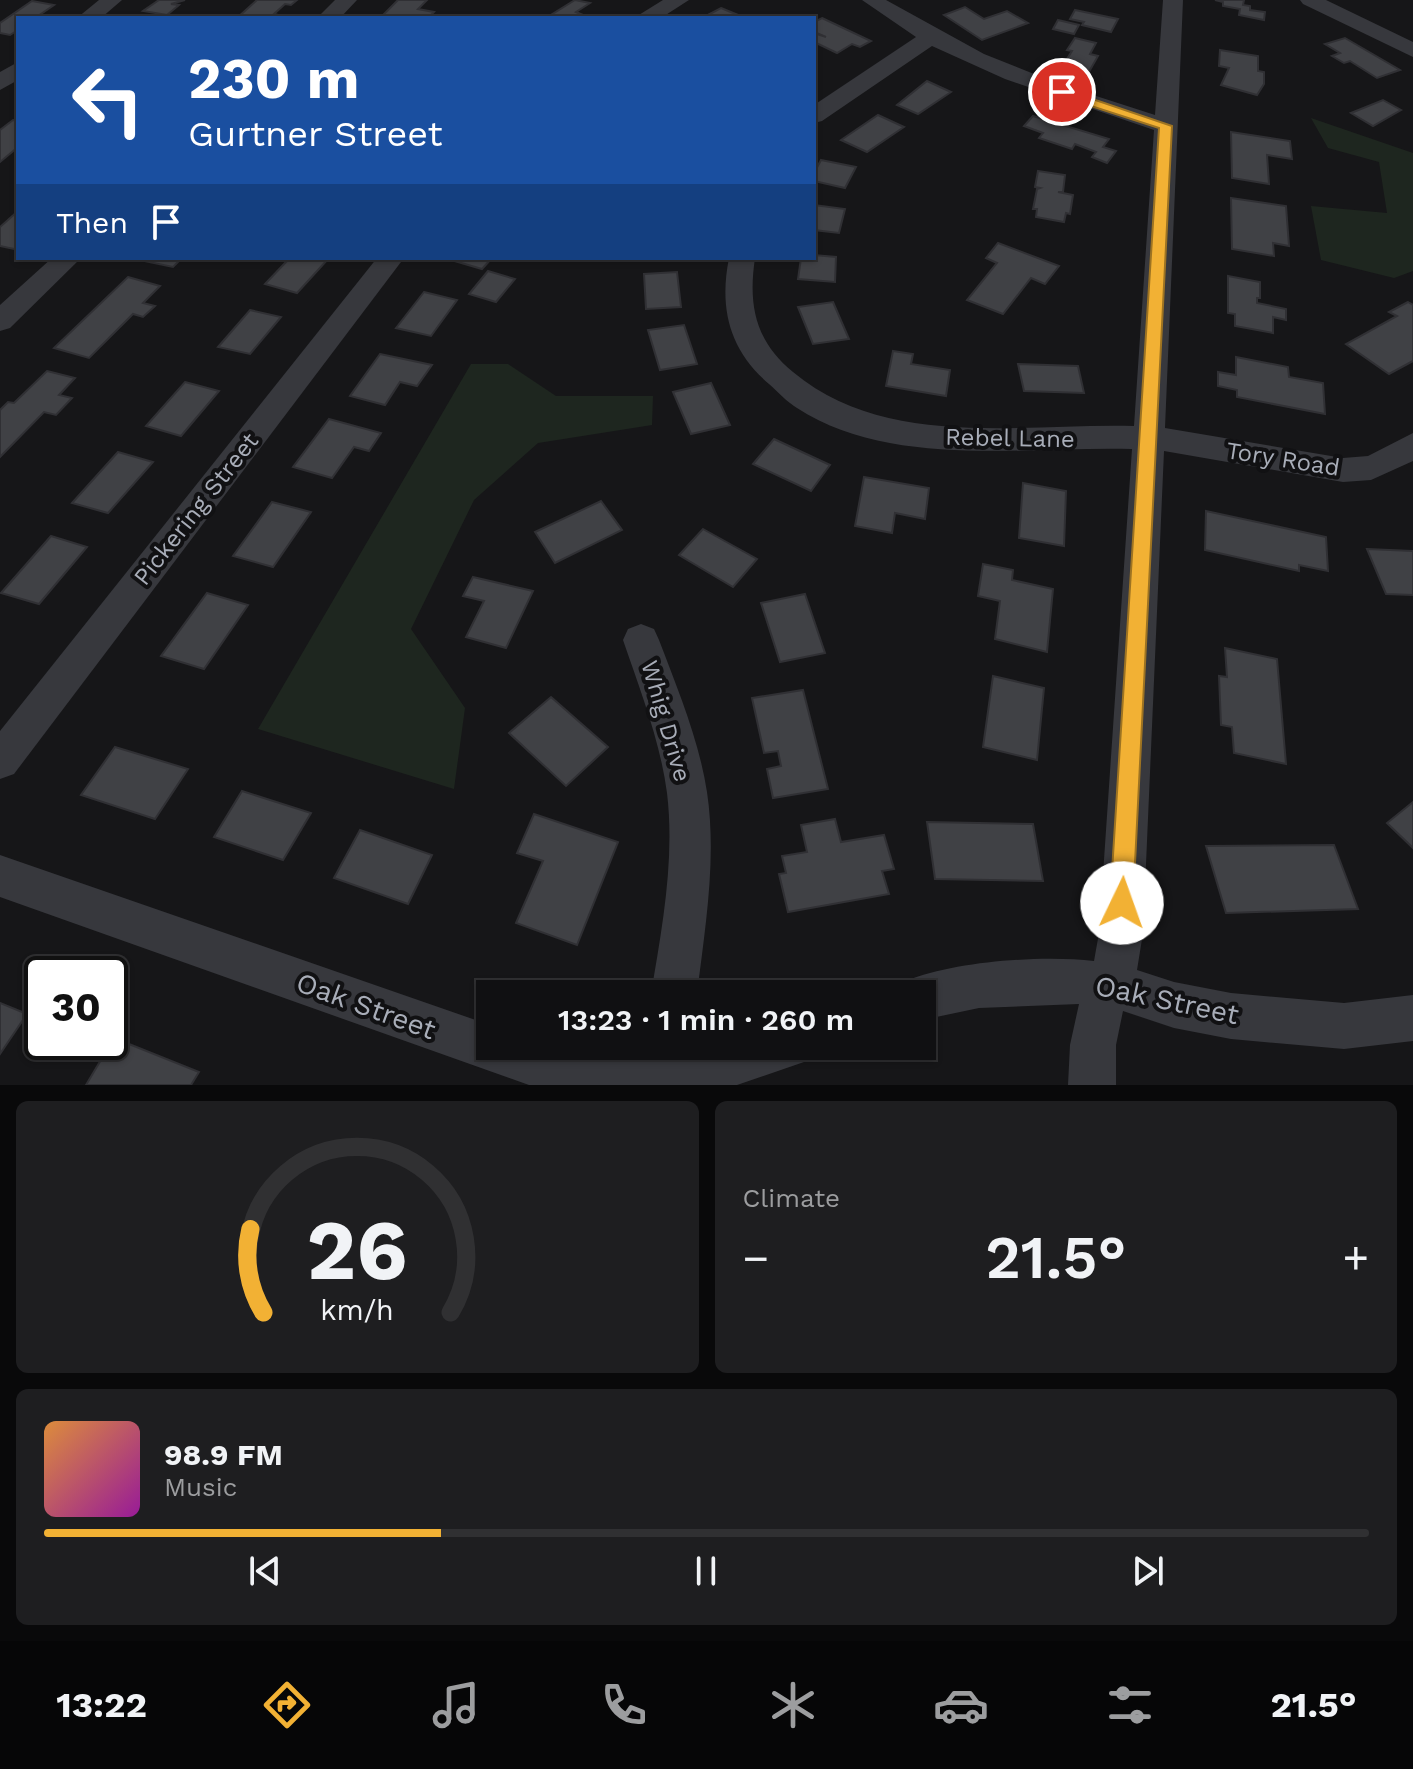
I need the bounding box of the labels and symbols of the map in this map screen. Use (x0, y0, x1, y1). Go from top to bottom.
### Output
pin (1028, 58, 1096, 126)
street label: Rebel Lane (945, 423, 1075, 453)
street label: Pickering Street (128, 427, 264, 591)
street label: Tory Road (1224, 436, 1342, 482)
street label: Whig Drive (635, 657, 697, 785)
position arrow (1080, 861, 1164, 945)
speed limit sign: 30 (24, 956, 128, 1060)
street label: Oak Street (292, 966, 440, 1047)
street label: Oak Street (1092, 969, 1242, 1031)

